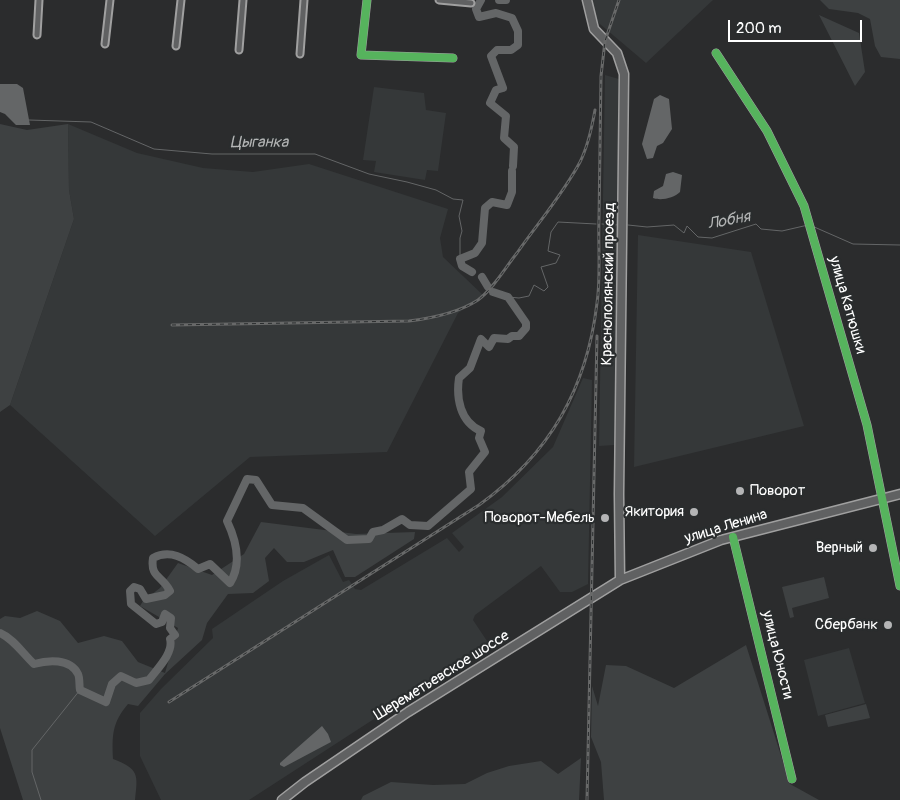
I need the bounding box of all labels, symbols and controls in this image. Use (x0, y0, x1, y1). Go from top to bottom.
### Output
scale bar (730, 10, 864, 42)
text: 200 m (736, 19, 781, 38)
water label: Цыганка (230, 133, 288, 153)
street label: Краснополянский проезд (599, 202, 619, 366)
water label: Лобня (706, 207, 752, 235)
street label: улица Катюшки (825, 254, 869, 356)
place label: Поворот (750, 482, 805, 500)
marker: Поворот (734, 485, 746, 497)
place label: Якитория (625, 503, 684, 521)
street label: улица Ленина (682, 506, 770, 548)
marker: Якитория (688, 506, 700, 518)
place label: Поворот-Мебель (484, 509, 595, 527)
marker: Поворот-Мебель (599, 512, 611, 524)
place label: Верный (816, 539, 863, 557)
marker: Верный (867, 542, 879, 554)
street label: улица Юности (757, 609, 797, 701)
place label: Сбербанк (815, 616, 878, 634)
marker: Сбербанк (882, 619, 894, 631)
street label: Шереметьевское шоссе (371, 627, 513, 725)

